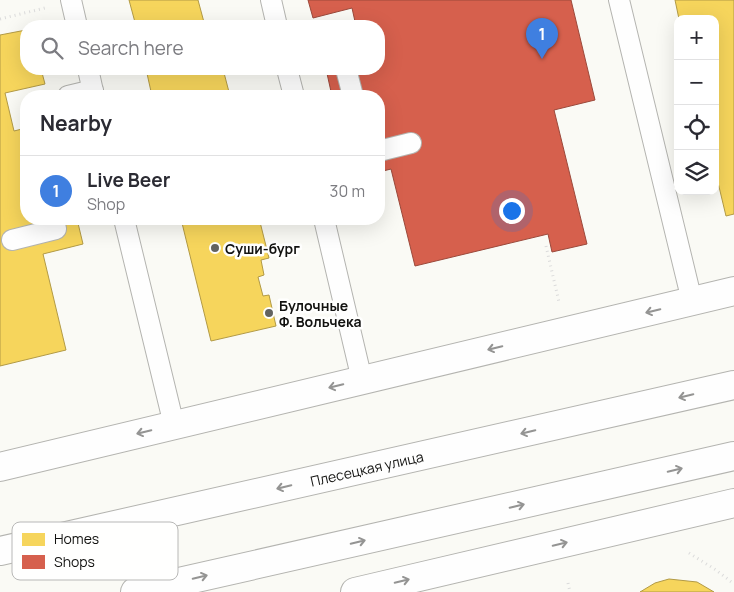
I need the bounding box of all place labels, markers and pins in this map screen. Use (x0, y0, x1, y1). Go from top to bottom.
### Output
pin: 1 (526, 18, 558, 59)
place label: Суши-бург (225, 239, 300, 258)
marker: Суши-бург (209, 242, 221, 254)
place label: Булочные Ф. Вольчека (279, 296, 361, 331)
marker: Булочные Ф. Вольчека (263, 307, 275, 319)

